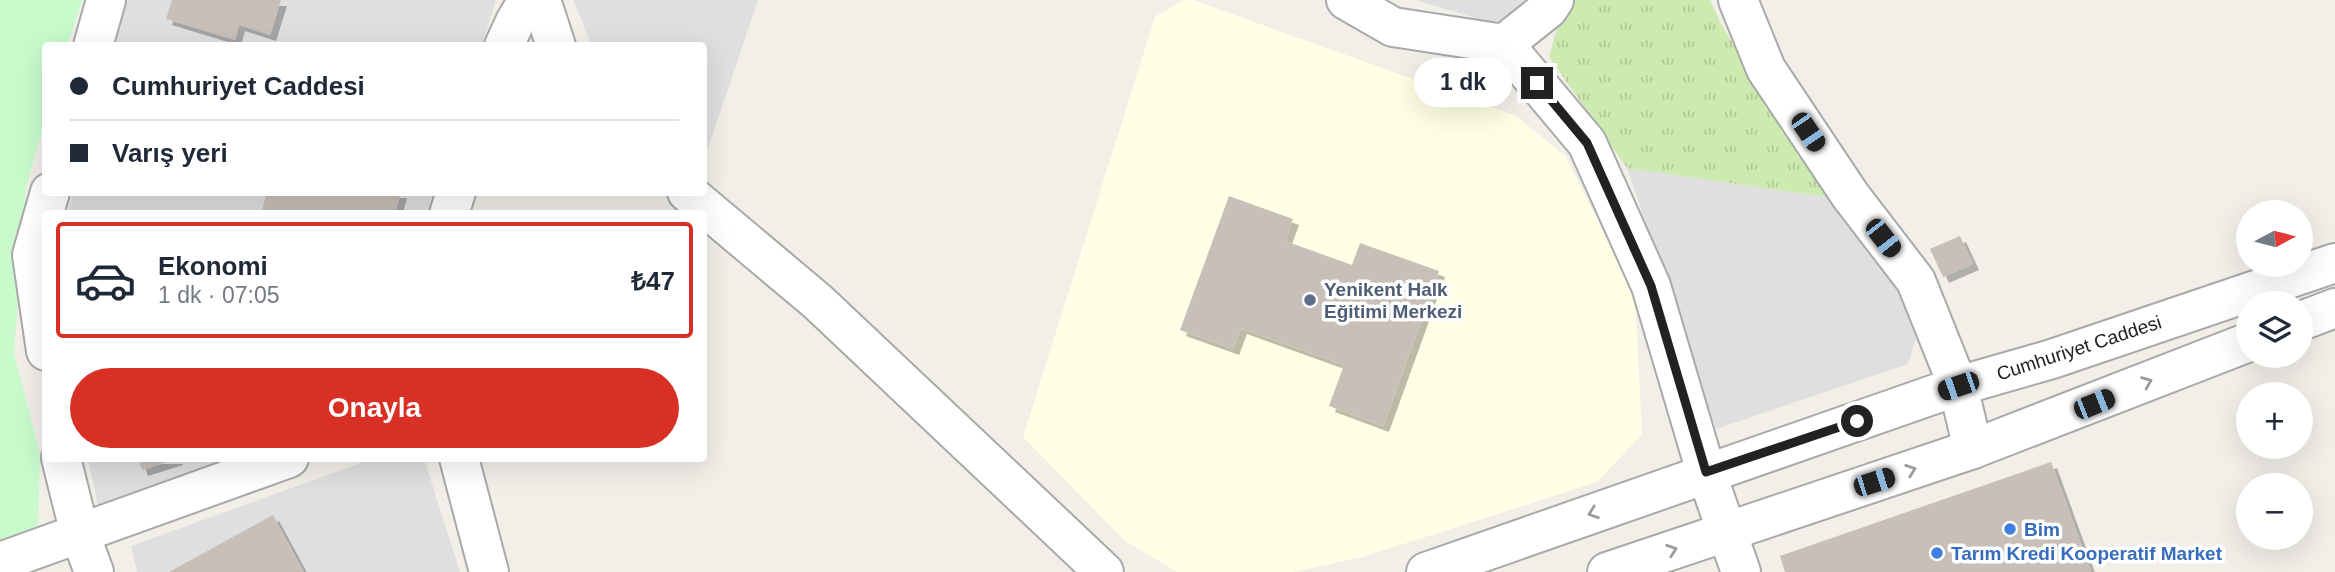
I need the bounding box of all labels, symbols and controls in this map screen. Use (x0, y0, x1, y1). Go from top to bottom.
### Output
callout: 1 dk (1414, 58, 1512, 108)
route end (1521, 67, 1553, 99)
text: 1 dk (1440, 69, 1486, 95)
text: Cumhuriyet Caddesi (112, 71, 365, 101)
car (1788, 109, 1829, 155)
text: Varış yeri (112, 138, 228, 168)
north arrow (2236, 200, 2314, 276)
map controls (2236, 200, 2313, 550)
car (1862, 215, 1905, 261)
icon: car (74, 249, 137, 312)
text: Ekonomi (158, 251, 268, 281)
text: ₺47 (631, 266, 675, 296)
place label: Yenikent Halk Eğitimi Merkezi (1324, 279, 1462, 322)
text: 1 dk · 07:05 (158, 282, 279, 308)
button: layers (2236, 291, 2313, 368)
marker: Yenikent Halk Eğitimi Merkezi (1302, 292, 1318, 308)
street label: Cumhuriyet Caddesi (1994, 311, 2164, 385)
button: Onayla (70, 368, 679, 448)
car (1935, 369, 1982, 403)
one-way arrow (2141, 377, 2153, 391)
button: + (2236, 382, 2313, 459)
car (2071, 386, 2118, 422)
route start (1841, 405, 1873, 437)
one-way arrow (1904, 464, 1916, 478)
car (1851, 466, 1898, 498)
button: − (2236, 473, 2313, 550)
one-way arrow (1587, 505, 1599, 519)
place label: Bim (2024, 519, 2060, 540)
marker: Bim (2002, 521, 2018, 537)
place label: Tarım Kredi Kooperatif Market (1951, 543, 2223, 564)
one-way arrow (1665, 544, 1678, 558)
marker: Tarım Kredi Kooperatif Market (1929, 545, 1945, 561)

